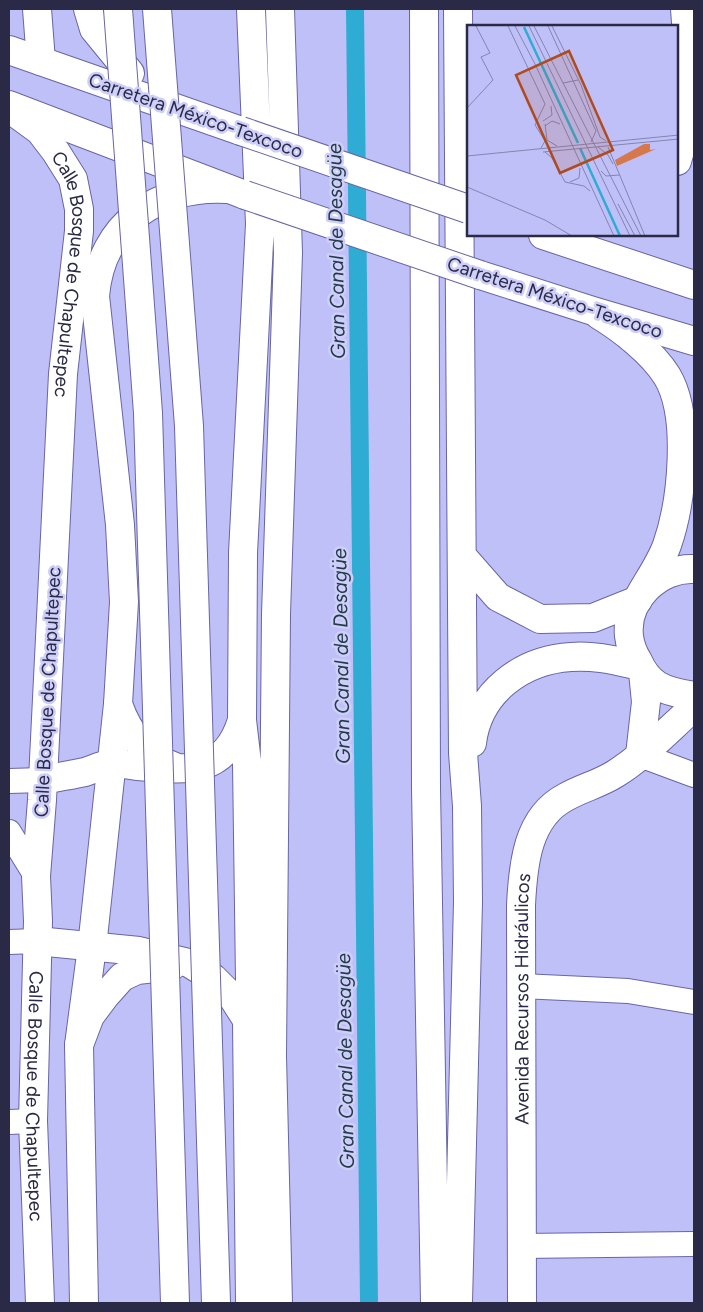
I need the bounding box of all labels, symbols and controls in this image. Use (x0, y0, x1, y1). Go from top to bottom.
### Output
inset map (467, 25, 678, 236)
street label: Carretera México-Texcoco (86, 68, 306, 163)
water label: Gran Canal de Desagüe (322, 143, 350, 359)
street label: Calle Bosque de Chapultepec (46, 147, 90, 398)
street label: Carretera México-Texcoco (444, 252, 665, 343)
water label: Gran Canal de Desagüe (327, 548, 355, 764)
street label: Calle Bosque de Chapultepec (29, 566, 66, 818)
street label: Avenida Recursos Hidráulicos (510, 872, 535, 1125)
water label: Gran Canal de Desagüe (331, 953, 359, 1169)
street label: Calle Bosque de Chapultepec (21, 971, 48, 1222)

